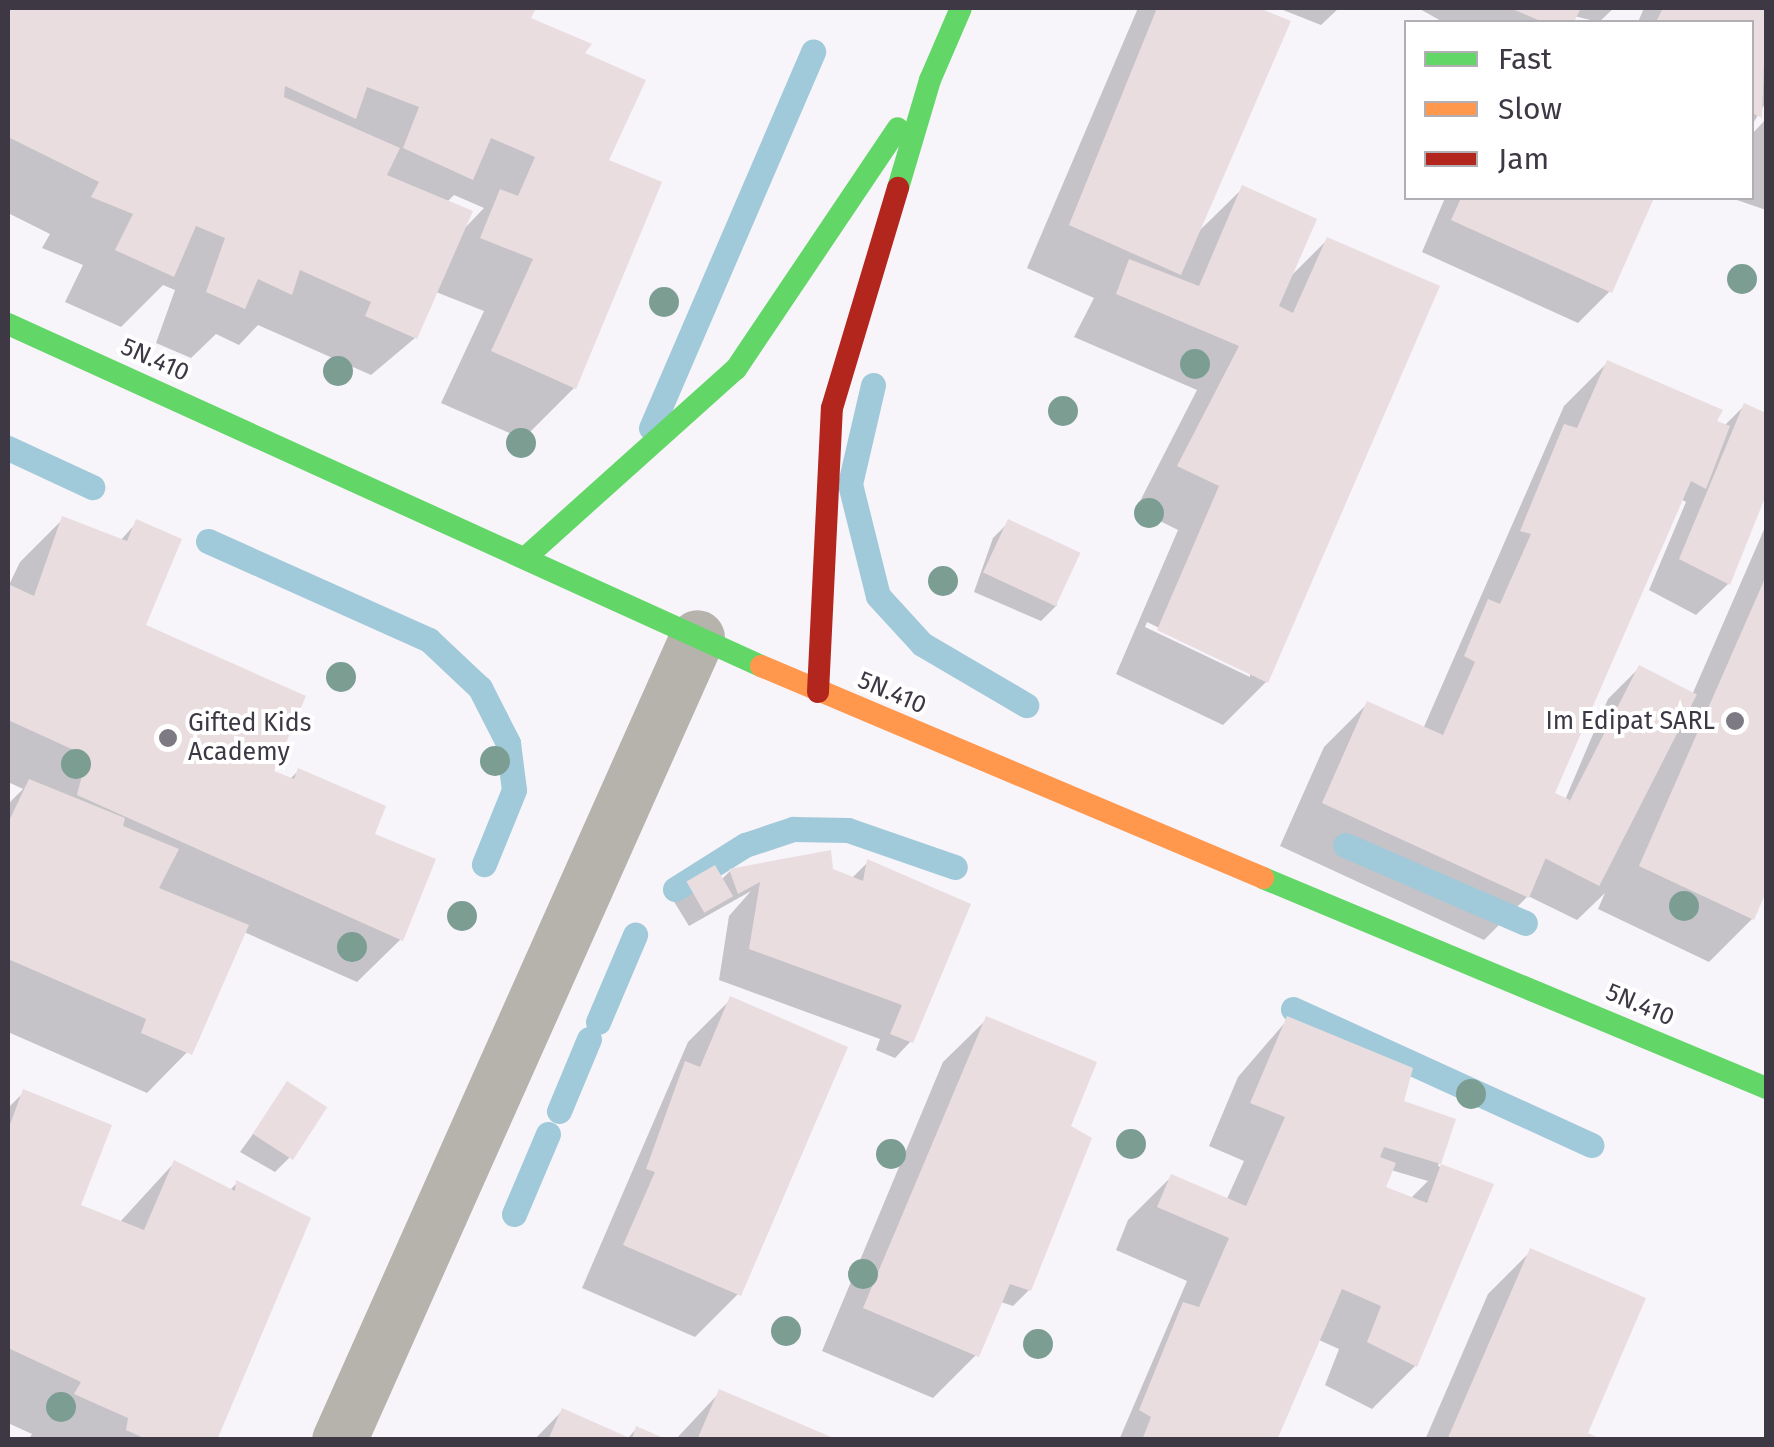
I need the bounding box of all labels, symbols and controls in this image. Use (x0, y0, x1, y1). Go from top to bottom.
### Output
legend (1404, 20, 1754, 200)
text: Fast (1498, 41, 1552, 77)
text: Slow (1498, 91, 1562, 127)
text: Jam (1498, 141, 1549, 177)
street label: 5N.410 (116, 332, 194, 388)
street label: 5N.410 (853, 665, 931, 721)
place label: Im Edipat SARL (1545, 706, 1715, 736)
place label: Gifted Kids Academy (188, 709, 311, 768)
marker: Im Edipat SARL (1724, 710, 1746, 732)
marker: Gifted Kids Academy (157, 727, 179, 749)
street label: 5N.410 (1601, 977, 1679, 1033)

